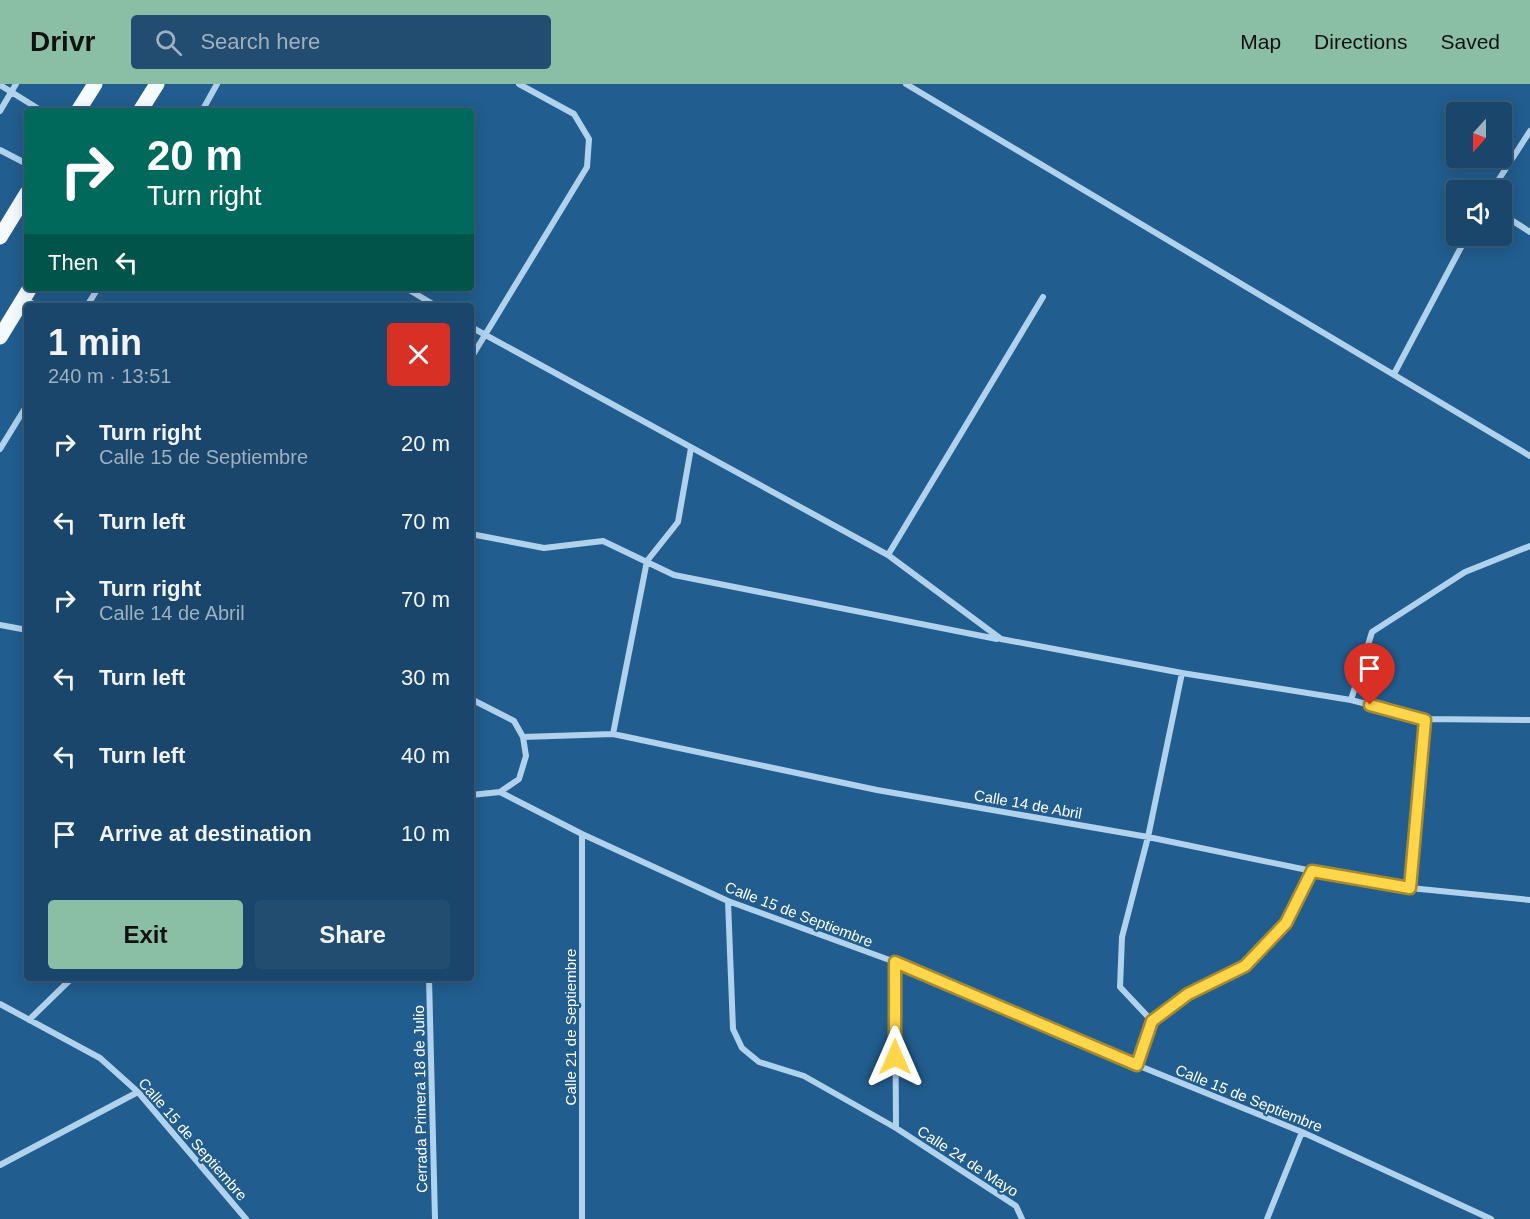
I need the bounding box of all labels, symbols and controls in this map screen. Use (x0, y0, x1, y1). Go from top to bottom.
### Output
search box (131, 15, 551, 69)
text: Drivr (30, 26, 95, 57)
icon: search (152, 26, 185, 59)
text: Search here (200, 29, 320, 54)
text: Map (1240, 30, 1281, 53)
text: Directions (1314, 30, 1407, 53)
text: Saved (1440, 30, 1500, 53)
north arrow (1446, 102, 1512, 168)
map controls (1446, 102, 1512, 246)
icon: right (48, 132, 126, 210)
text: 20 m (147, 132, 243, 179)
button: sound (1446, 180, 1512, 246)
text: Turn right (147, 181, 262, 211)
icon: left (110, 246, 143, 279)
text: Then (48, 250, 98, 275)
text: 1 min (48, 322, 142, 363)
button: close (387, 323, 450, 386)
text: 240 m · 13:51 (48, 365, 171, 387)
text: Turn right (99, 420, 201, 445)
icon: right (48, 428, 81, 461)
text: 20 m (401, 431, 450, 456)
text: Calle 15 de Septiembre (99, 446, 308, 468)
icon: left (48, 506, 81, 539)
text: Turn left (99, 509, 185, 534)
text: 70 m (401, 509, 450, 534)
text: Turn right (99, 576, 201, 601)
icon: right (48, 584, 81, 617)
text: 70 m (401, 587, 450, 612)
text: Calle 14 de Abril (99, 602, 245, 624)
pin (1344, 643, 1395, 705)
icon: arrive (1353, 652, 1386, 685)
icon: left (48, 662, 81, 695)
text: Turn left (99, 665, 185, 690)
text: 30 m (401, 665, 450, 690)
icon: left (48, 740, 81, 773)
text: Turn left (99, 743, 185, 768)
text: 40 m (401, 743, 450, 768)
street label: Calle 14 de Abril (973, 786, 1083, 822)
icon: arrive (48, 818, 81, 851)
text: Arrive at destination (99, 821, 312, 846)
text: 10 m (401, 821, 450, 846)
street label: Calle 15 de Septiembre (723, 878, 875, 950)
button: Exit (48, 900, 243, 969)
button: Share (255, 900, 450, 969)
street label: Calle 21 de Septiembre (562, 949, 579, 1105)
street label: Cerrada Primera 18 de Julio (410, 1005, 430, 1193)
position arrow (863, 1025, 927, 1089)
street label: Calle 15 de Septiembre (1173, 1061, 1325, 1135)
street label: Calle 15 de Septiembre (135, 1074, 251, 1204)
street label: Calle 24 de Mayo (914, 1122, 1022, 1200)

